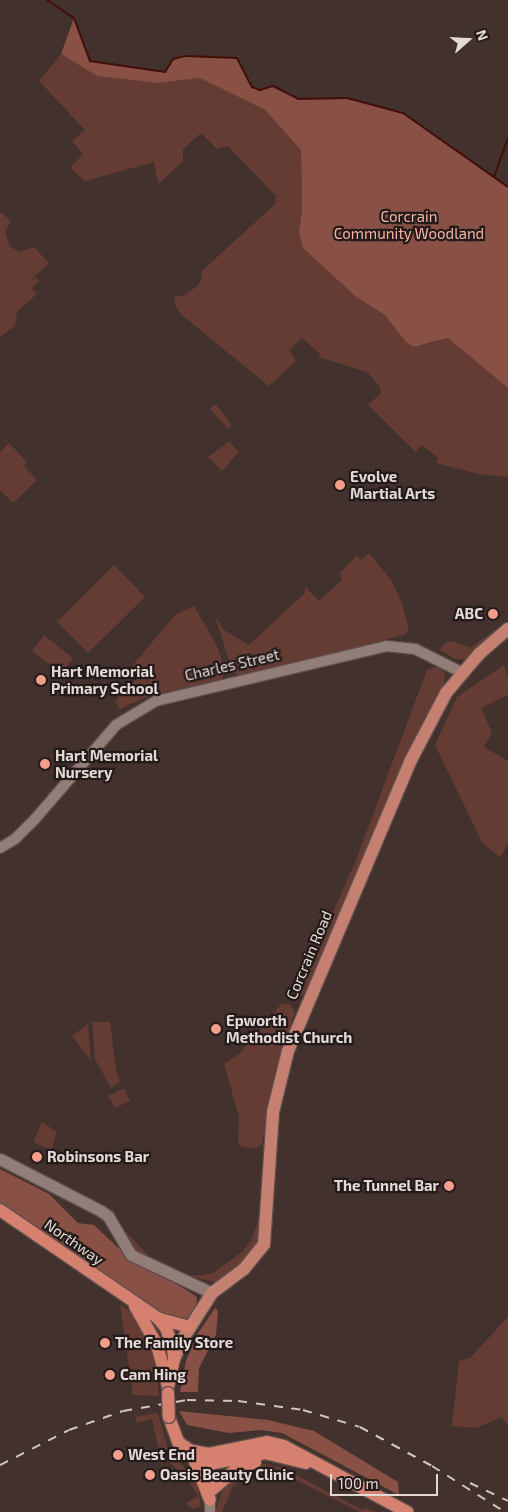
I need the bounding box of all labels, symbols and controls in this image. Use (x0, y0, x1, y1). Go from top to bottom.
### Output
north arrow (443, 15, 493, 65)
text: N (473, 27, 492, 42)
park label: Corcrain Community Woodland (334, 207, 484, 242)
place label: Evolve Martial Arts (350, 467, 436, 502)
marker: Evolve Martial Arts (334, 479, 346, 491)
place label: ABC (455, 605, 483, 623)
marker: ABC (487, 608, 499, 620)
street label: Charles Street (183, 645, 281, 685)
place label: Hart Memorial Primary School (51, 662, 159, 697)
marker: Hart Memorial Primary School (35, 674, 47, 686)
place label: Hart Memorial Nursery (55, 746, 158, 781)
marker: Hart Memorial Nursery (39, 758, 51, 770)
street label: Corcrain Road (282, 908, 336, 1002)
place label: Epworth Methodist Church (226, 1011, 352, 1046)
marker: Epworth Methodist Church (210, 1023, 222, 1035)
place label: Robinsons Bar (47, 1148, 149, 1166)
marker: Robinsons Bar (31, 1151, 43, 1163)
place label: The Tunnel Bar (333, 1177, 439, 1195)
marker: The Tunnel Bar (443, 1180, 455, 1192)
street label: Northway (41, 1215, 107, 1269)
place label: The Family Store (115, 1334, 233, 1352)
marker: The Family Store (99, 1337, 111, 1349)
place label: Cam Hing (120, 1366, 186, 1384)
marker: Cam Hing (104, 1369, 116, 1381)
place label: West End (128, 1446, 195, 1464)
marker: West End (112, 1449, 124, 1461)
scale bar (333, 1464, 440, 1496)
place label: Oasis Beauty Clinic (160, 1466, 294, 1484)
marker: Oasis Beauty Clinic (144, 1469, 156, 1481)
text: 100 m (338, 1474, 379, 1492)

